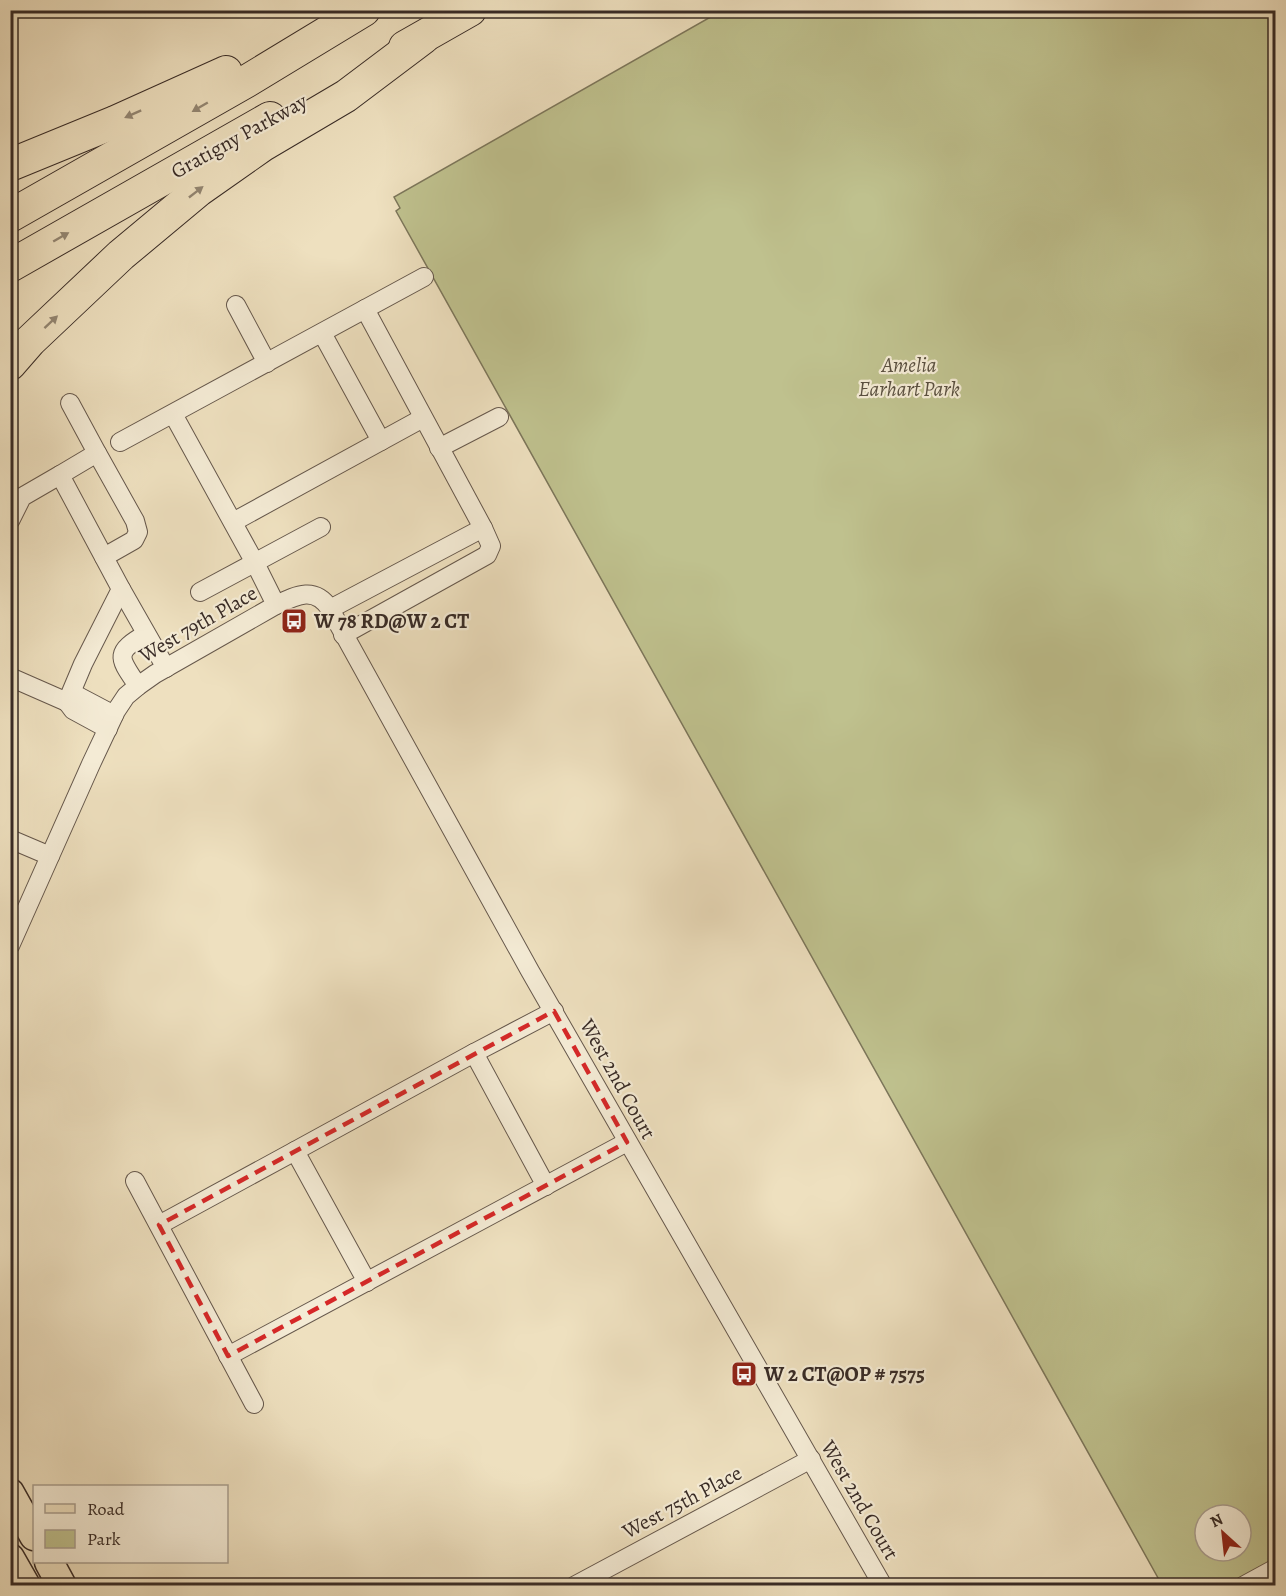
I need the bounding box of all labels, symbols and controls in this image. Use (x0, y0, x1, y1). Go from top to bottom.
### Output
street label: Gratigny Parkway (166, 87, 313, 185)
one-way arrow (192, 102, 208, 113)
one-way arrow (123, 109, 141, 119)
one-way arrow (189, 187, 204, 199)
one-way arrow (53, 232, 70, 242)
one-way arrow (43, 315, 58, 329)
park label: Amelia Earhart Park (858, 351, 960, 403)
street label: West 79th Place (133, 579, 262, 670)
bus stop icon: W 78 RD@W 2 CT (279, 606, 309, 636)
place label: W 78 RD@W 2 CT (313, 607, 469, 635)
street label: West 2nd Court (573, 1013, 663, 1144)
bus stop icon: W 2 CT@OP # 7575 (729, 1359, 759, 1389)
place label: W 2 CT@OP # 7575 (763, 1360, 925, 1388)
street label: West 2nd Court (814, 1434, 906, 1565)
street label: West 75th Place (616, 1459, 747, 1546)
legend (33, 1485, 228, 1563)
text: Road (87, 1497, 125, 1521)
north arrow (1193, 1503, 1253, 1563)
text: N (1206, 1508, 1227, 1533)
text: Park (87, 1527, 121, 1551)

